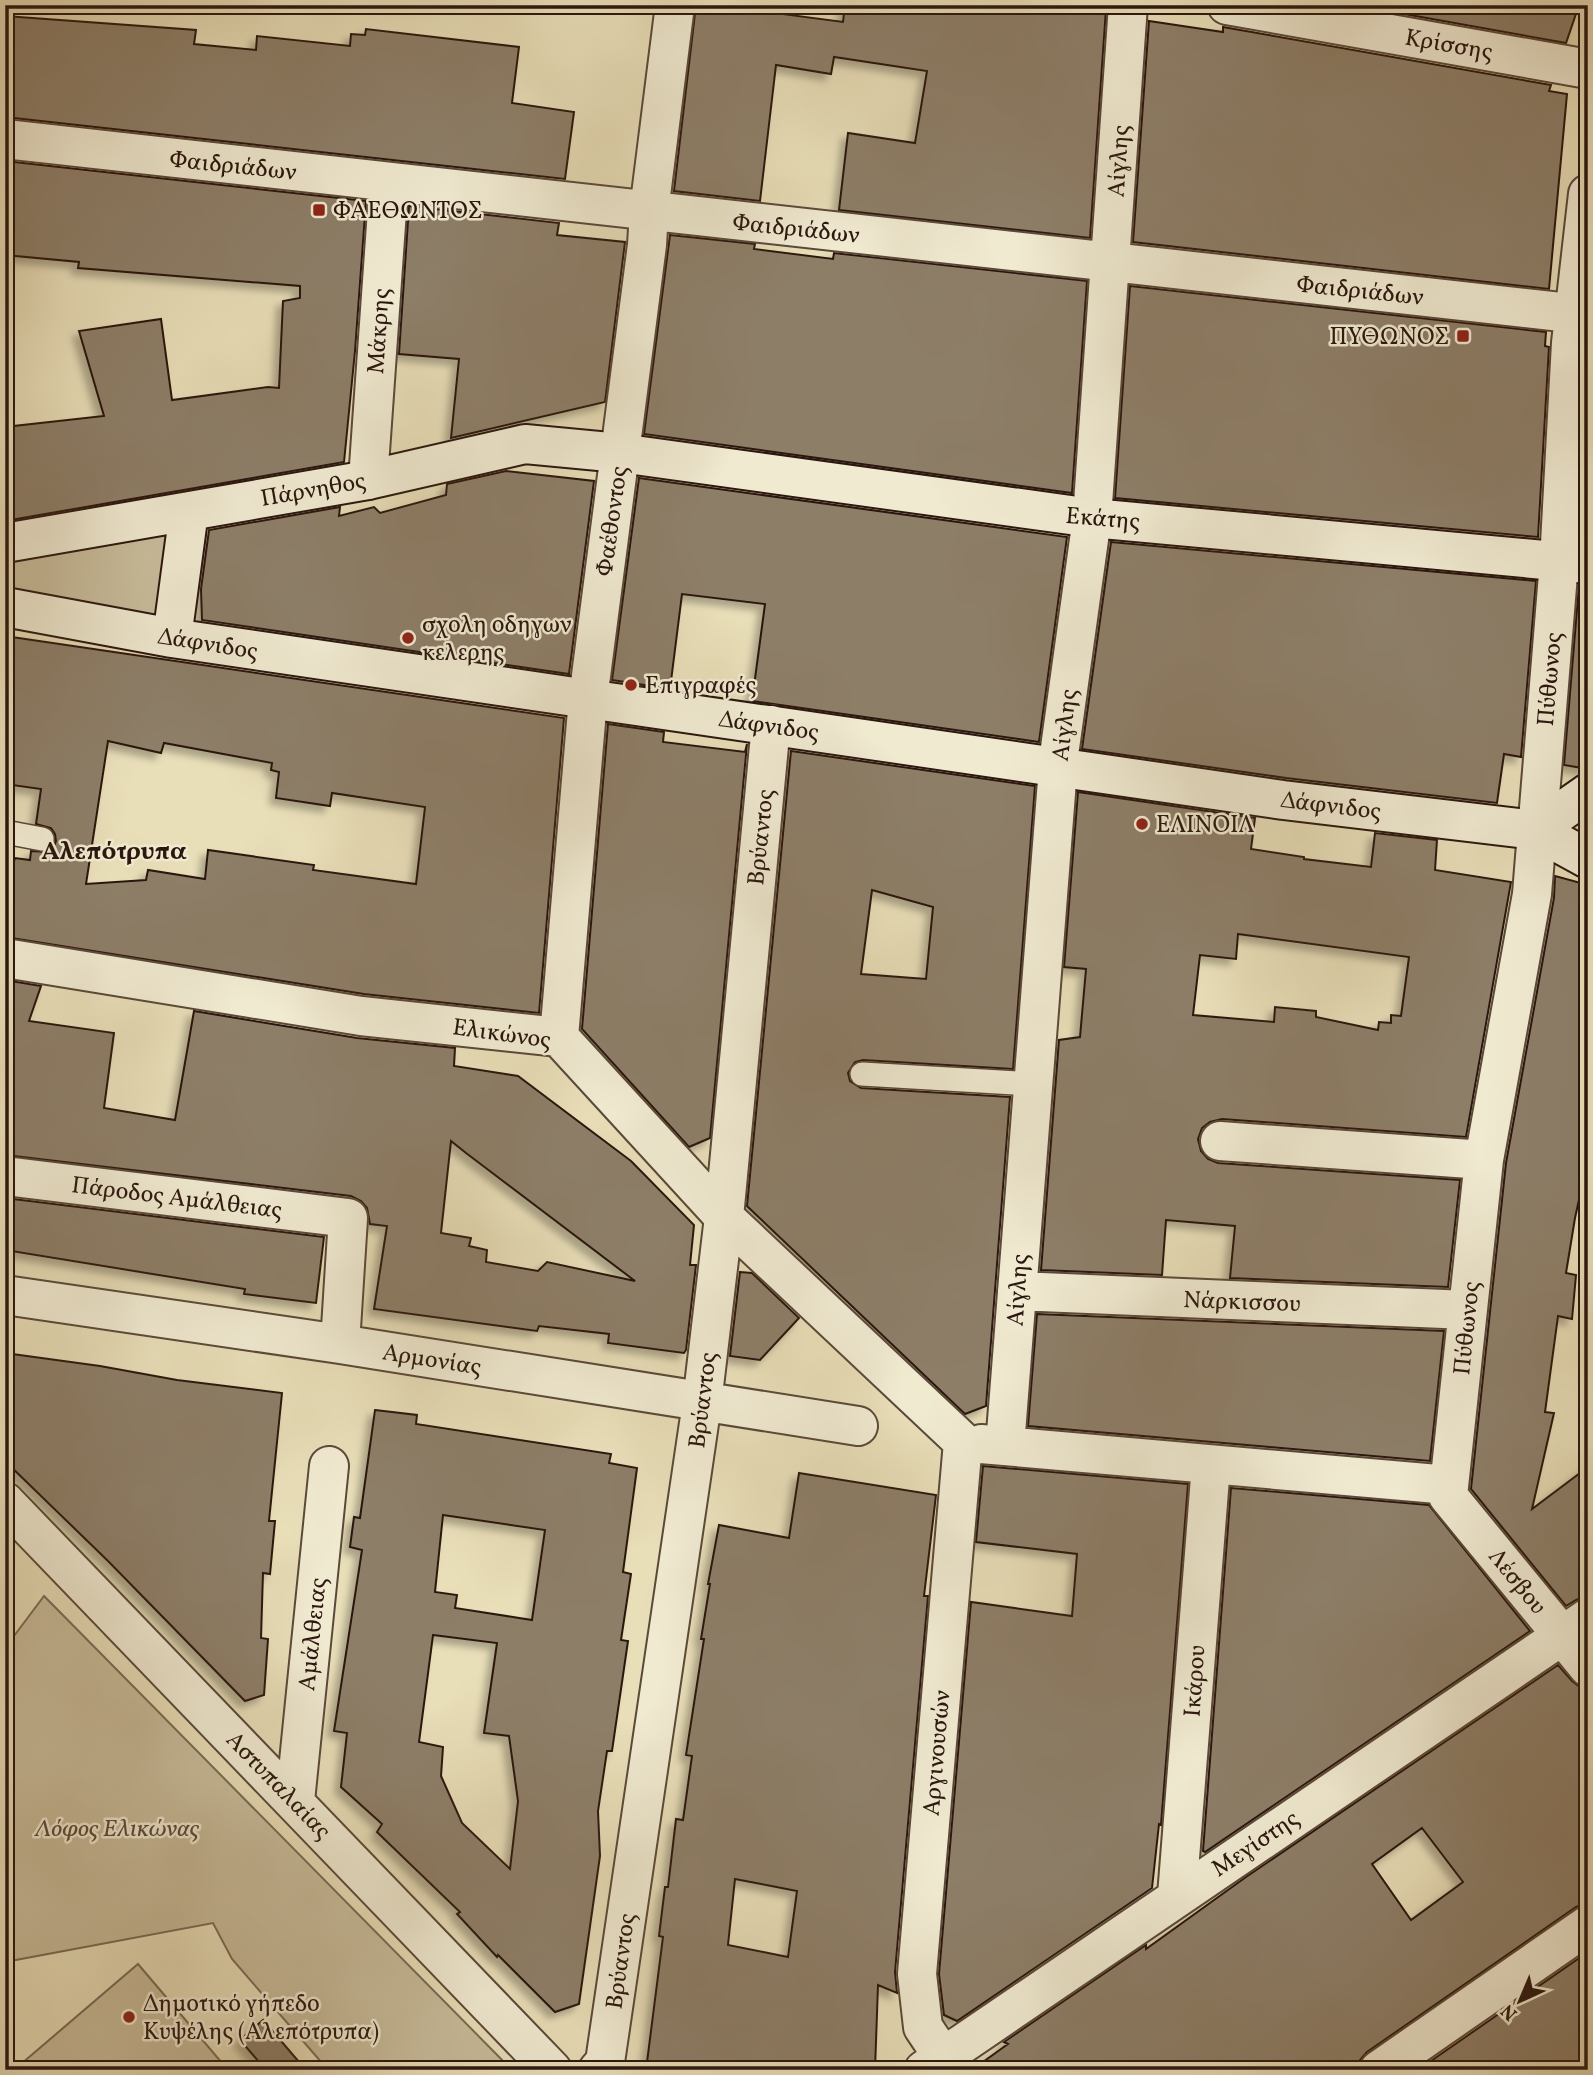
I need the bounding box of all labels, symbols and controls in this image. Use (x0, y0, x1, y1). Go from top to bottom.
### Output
street label: Κρίσσης (1402, 22, 1495, 70)
street label: Αίγλης (1100, 124, 1139, 199)
street label: Φαιδριάδων (168, 143, 298, 191)
place label: ΦΑΕΘΩΝΤΟΣ (333, 195, 482, 229)
marker: ΦΑΕΘΩΝΤΟΣ (311, 202, 327, 218)
street label: Φαιδριάδων (731, 206, 861, 254)
street label: Φαιδριάδων (1295, 268, 1425, 316)
street label: Μάκρης (360, 287, 400, 375)
place label: ΠΥΘΩΝΟΣ (1330, 321, 1449, 355)
marker: ΠΥΘΩΝΟΣ (1455, 328, 1471, 344)
street label: Φαέθοντος (588, 464, 638, 579)
street label: Πάρνηθος (258, 465, 369, 517)
street label: Εκάτης (1064, 500, 1142, 540)
place label: σχολη οδηγων κελερης (422, 609, 572, 671)
street label: Δάφνιδος (155, 620, 260, 670)
marker: σχολη οδηγων κελερης (400, 630, 416, 646)
street label: Πύθωνος (1530, 631, 1572, 728)
place label: Επιγραφές (645, 670, 756, 704)
marker: Επιγραφές (623, 677, 639, 693)
street label: Αίγλης (1045, 687, 1087, 763)
street label: Δάφνιδος (716, 703, 821, 751)
street label: Δάφνιδος (1278, 784, 1383, 830)
street label: Βρύαντος (740, 787, 784, 887)
place label: ΕΛΙΝΟΙΛ (1156, 809, 1254, 843)
marker: ΕΛΙΝΟΙΛ (1134, 816, 1150, 832)
district label: Αλεπότρυπα (41, 834, 187, 870)
street label: Ελικώνος (450, 1011, 553, 1059)
street label: Πάροδος Αμάλθειας (70, 1169, 284, 1229)
street label: Αίγλης (999, 1253, 1038, 1328)
street label: Πύθωνος (1446, 1280, 1490, 1377)
street label: Νάρκισσου (1183, 1284, 1301, 1322)
street label: Αρμονίας (380, 1336, 484, 1386)
street label: Βρύαντος (681, 1350, 727, 1450)
street label: Λέσβου (1479, 1542, 1554, 1623)
street label: Αμάλθειας (291, 1576, 337, 1693)
street label: Ικάρου (1177, 1644, 1215, 1718)
street label: Αργινουσών (916, 1688, 960, 1817)
street label: Αστυπαλαίας (217, 1725, 338, 1848)
street label: Μεγίστης (1206, 1803, 1307, 1886)
park label: Λόφος Ελικώνας (34, 1813, 199, 1847)
street label: Βρύαντος (598, 1911, 646, 2012)
north arrow (1484, 1966, 1554, 2036)
place label: Δημοτικό γήπεδο Κυψέλης (Αλεπότρυπα) (143, 1988, 379, 2050)
text: N (1495, 1998, 1524, 2026)
marker: Δημοτικό γήπεδο Κυψέλης (Αλεπότρυπα) (121, 2009, 137, 2025)

